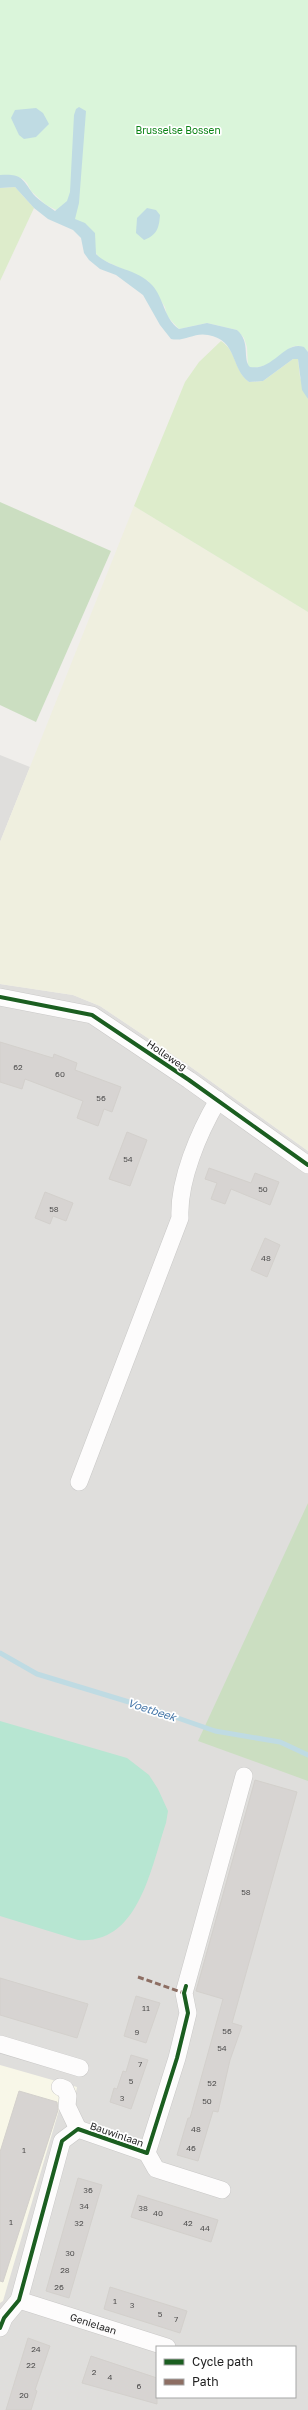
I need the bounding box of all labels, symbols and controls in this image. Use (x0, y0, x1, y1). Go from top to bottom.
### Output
park label: Brusselse Bossen (135, 124, 221, 136)
street label: Holleweg (145, 1037, 189, 1073)
house number: 62 (13, 1062, 23, 1072)
house number: 60 (55, 1069, 65, 1079)
house number: 56 (96, 1093, 106, 1103)
house number: 54 (123, 1154, 133, 1164)
house number: 50 (258, 1184, 268, 1194)
house number: 58 (49, 1204, 59, 1214)
house number: 48 (261, 1253, 271, 1263)
water label: Voetbeek (126, 1696, 180, 1724)
house number: 58 (241, 1887, 251, 1897)
house number: 11 (142, 2003, 150, 2013)
house number: 56 (222, 2026, 232, 2036)
house number: 9 (135, 2027, 140, 2037)
house number: 54 (217, 2043, 227, 2053)
house number: 7 (138, 2059, 142, 2069)
house number: 5 (129, 2076, 134, 2086)
house number: 52 (207, 2078, 217, 2088)
house number: 3 (120, 2093, 125, 2103)
house number: 50 (202, 2096, 212, 2106)
street label: Bauwinlaan (89, 2119, 145, 2149)
house number: 48 (191, 2124, 201, 2134)
house number: 46 (186, 2143, 196, 2153)
house number: 1 (22, 2145, 26, 2155)
house number: 36 (83, 2185, 93, 2195)
house number: 34 (79, 2201, 89, 2211)
house number: 38 (138, 2203, 148, 2213)
house number: 40 (153, 2208, 163, 2218)
house number: 1 (9, 2217, 13, 2227)
house number: 32 (74, 2218, 84, 2228)
house number: 42 (183, 2218, 193, 2228)
house number: 44 (200, 2223, 210, 2233)
house number: 30 (65, 2248, 75, 2258)
house number: 28 (60, 2265, 70, 2275)
house number: 26 (54, 2282, 64, 2292)
house number: 1 (113, 2296, 117, 2306)
house number: 3 (130, 2300, 135, 2310)
house number: 5 (158, 2309, 163, 2319)
street label: Genielaan (69, 2311, 118, 2337)
house number: 7 (174, 2314, 178, 2324)
house number: 24 (31, 2344, 41, 2354)
legend (156, 2346, 296, 2398)
text: Cycle path (192, 2354, 253, 2369)
house number: 22 (26, 2360, 36, 2370)
house number: 2 (92, 2367, 97, 2377)
house number: 4 (108, 2372, 113, 2382)
text: Path (192, 2374, 219, 2389)
house number: 6 (137, 2381, 142, 2391)
house number: 20 (19, 2390, 29, 2400)

